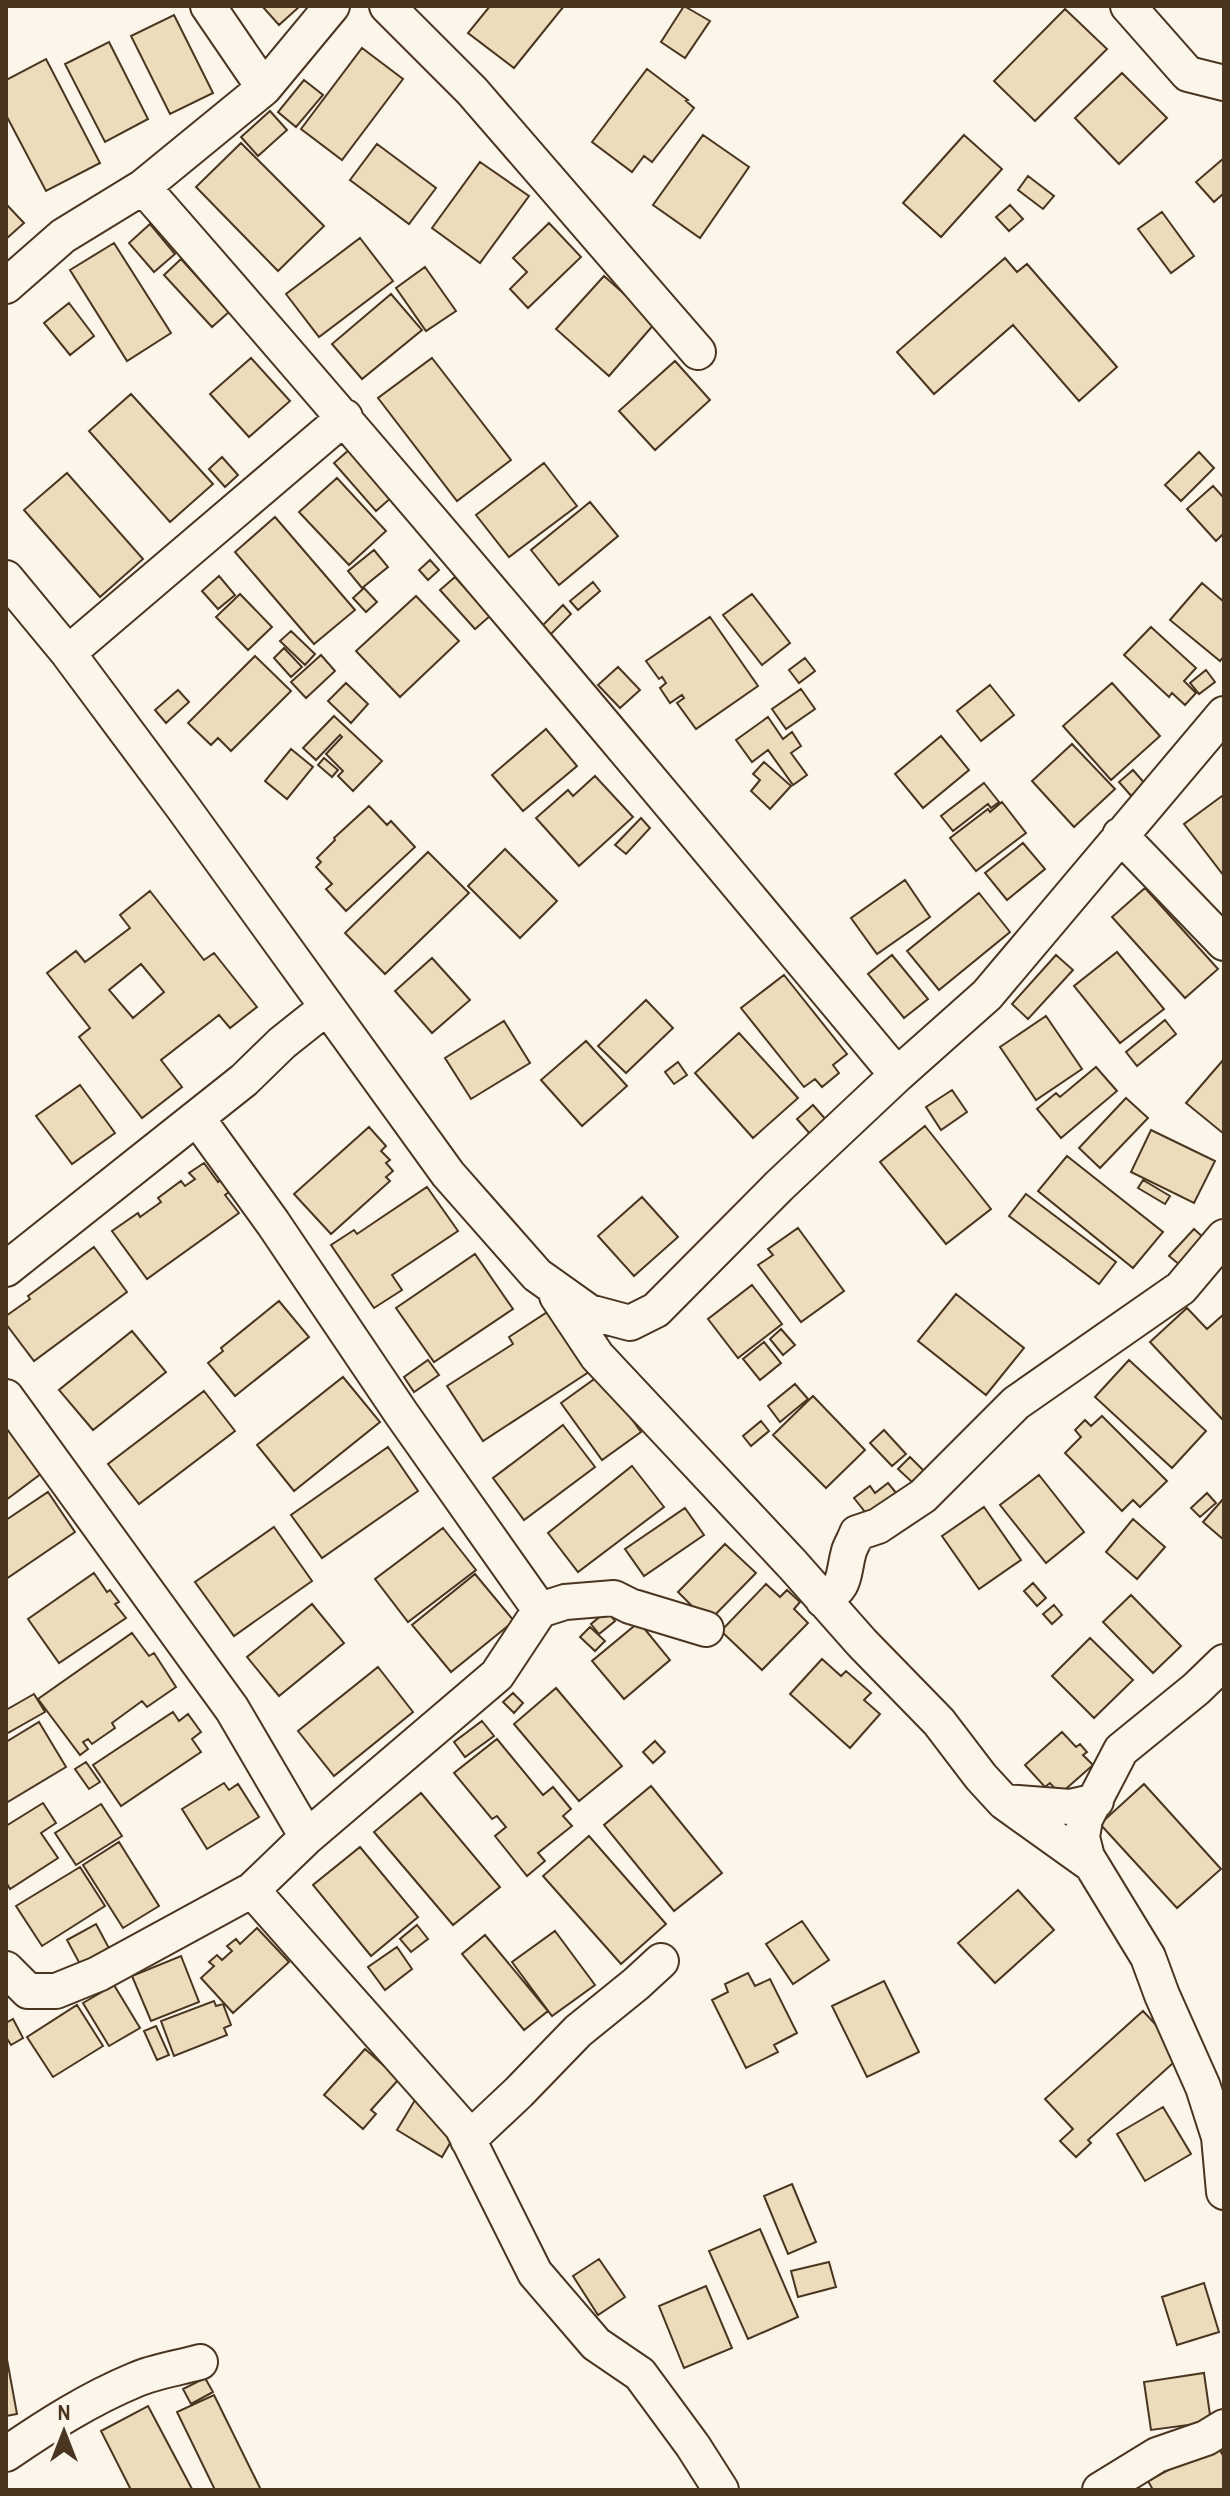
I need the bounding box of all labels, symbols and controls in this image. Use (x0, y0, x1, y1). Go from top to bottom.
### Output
north arrow (24, 2392, 104, 2472)
text: N (57, 2397, 71, 2427)

